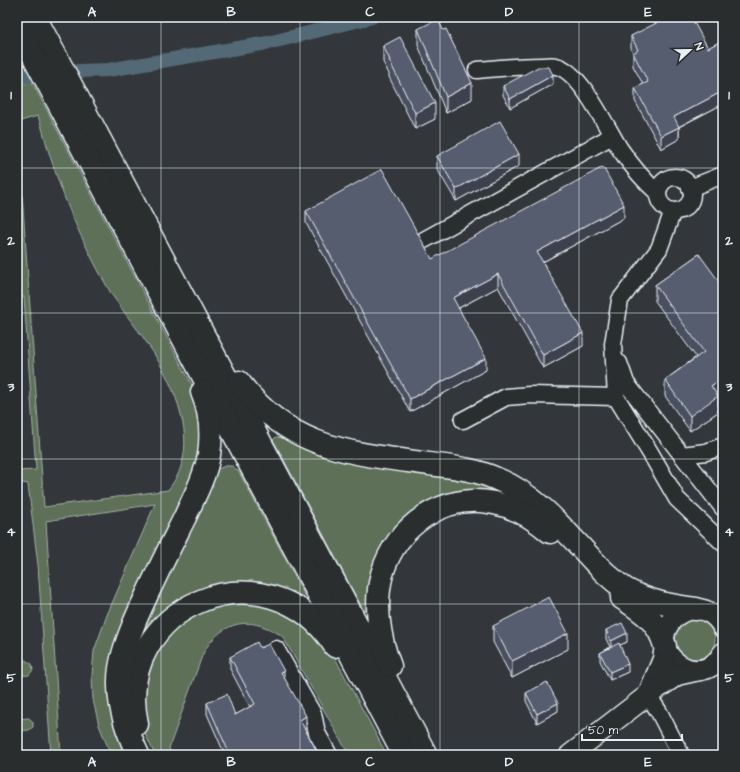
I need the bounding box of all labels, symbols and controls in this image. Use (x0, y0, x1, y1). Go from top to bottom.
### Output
text: A (88, 3, 97, 21)
text: B (226, 3, 236, 21)
text: C (365, 3, 375, 21)
text: D (505, 3, 514, 21)
text: E (644, 3, 652, 21)
north arrow (670, 30, 710, 70)
text: N (691, 40, 707, 53)
text: 1 (10, 86, 12, 104)
text: 1 (728, 86, 730, 104)
text: 2 (6, 232, 15, 250)
text: 2 (724, 232, 733, 250)
text: 3 (7, 378, 15, 396)
text: 3 (725, 378, 733, 396)
text: 4 (7, 523, 16, 541)
text: 4 (725, 523, 734, 541)
text: 5 (6, 669, 16, 687)
text: 5 (724, 669, 734, 687)
scale bar (582, 716, 682, 742)
text: 50 m (588, 722, 619, 739)
text: A (88, 753, 97, 771)
text: B (226, 753, 236, 771)
text: C (365, 753, 375, 771)
text: D (505, 753, 514, 771)
text: E (644, 753, 652, 771)

